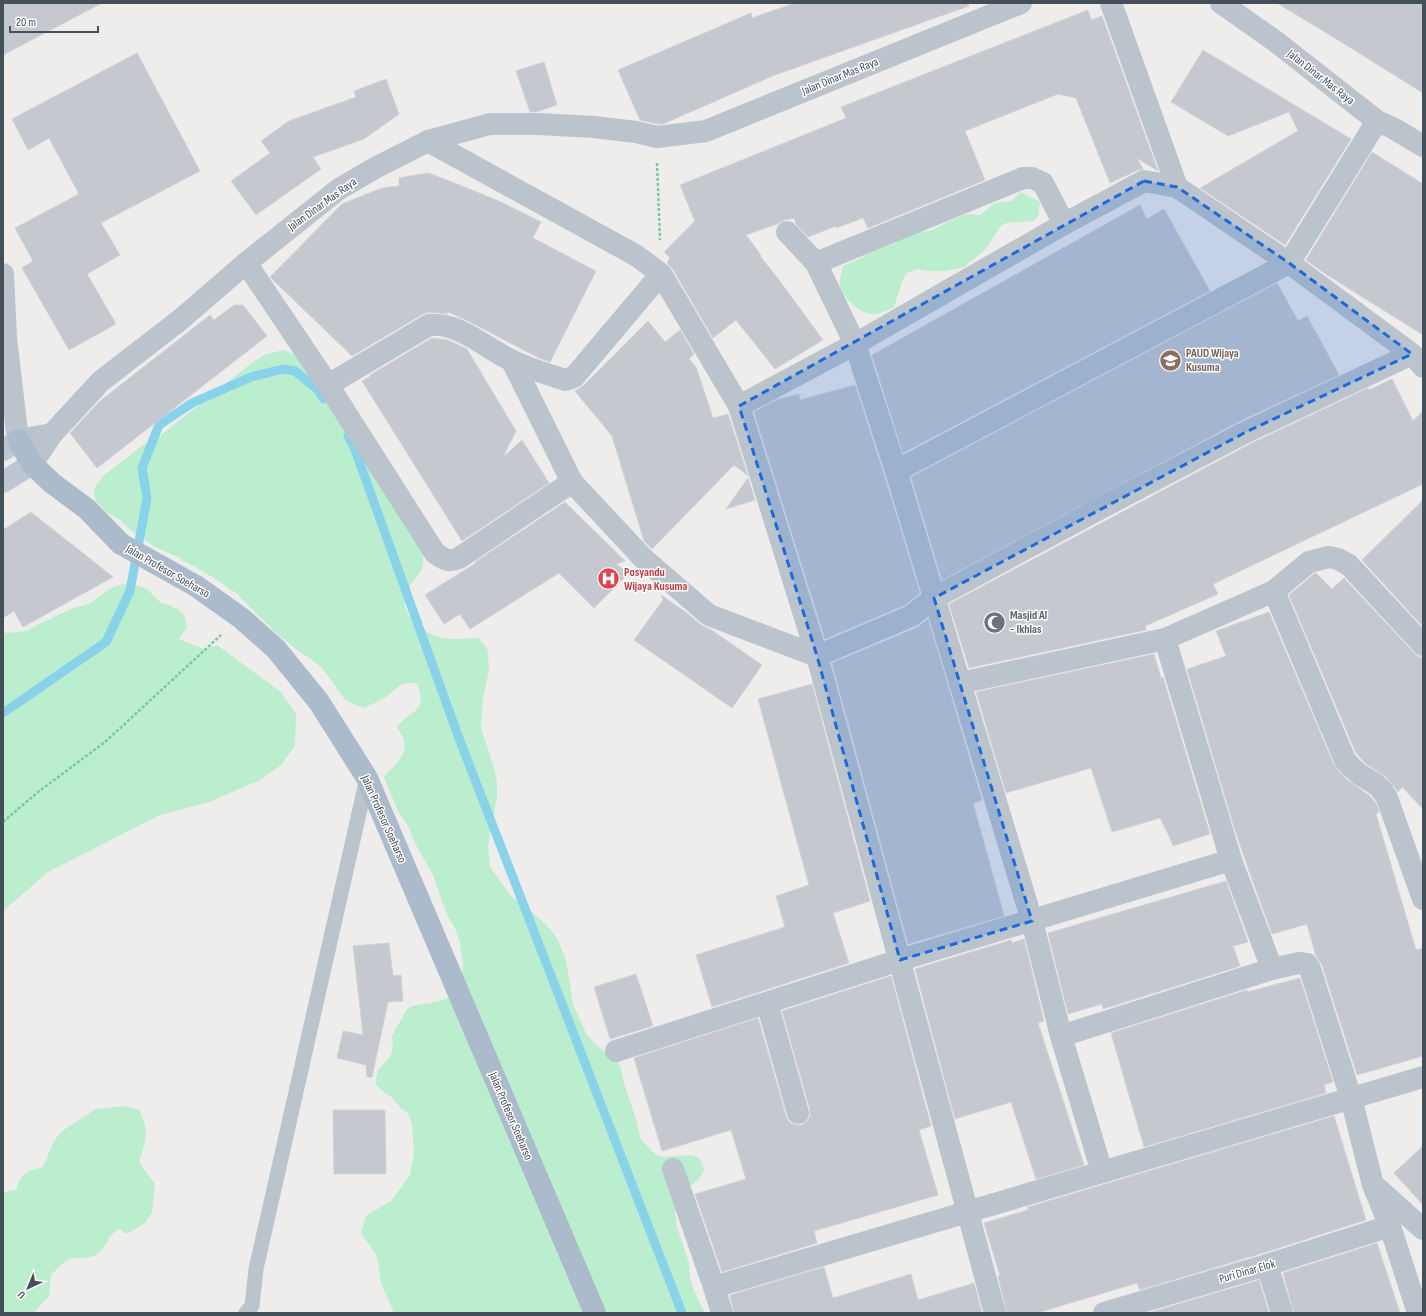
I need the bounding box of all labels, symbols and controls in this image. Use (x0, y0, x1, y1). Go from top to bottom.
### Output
scale bar (10, 8, 98, 34)
text: 20 m (16, 15, 36, 30)
street label: Jalan Dinar Mas Raya (1283, 46, 1358, 109)
street label: Jalan Dinar Mas Raya (799, 54, 881, 99)
street label: Jalan Dinar Mas Raya (284, 174, 360, 235)
place label: PAUD Wijaya Kusuma (1186, 346, 1239, 375)
school or university icon: PAUD Wijaya Kusuma (1157, 347, 1183, 373)
street label: Jalan Profesor Soeharso (122, 541, 212, 601)
place label: Posyandu Wijaya Kusuma (624, 565, 687, 594)
hospital icon: Posyandu Wijaya Kusuma (595, 566, 621, 592)
place label: Masjid Al - Ikhlas (1010, 608, 1047, 637)
mosque icon: Masjid Al - Ikhlas (982, 609, 1008, 635)
street label: Jalan Profesor Soeharso (357, 772, 410, 865)
street label: Jalan Profesor Soeharso (485, 1069, 536, 1162)
street label: Puri Dinar Elok (1217, 1256, 1277, 1287)
north arrow (8, 1268, 48, 1308)
text: U (15, 1288, 28, 1302)

